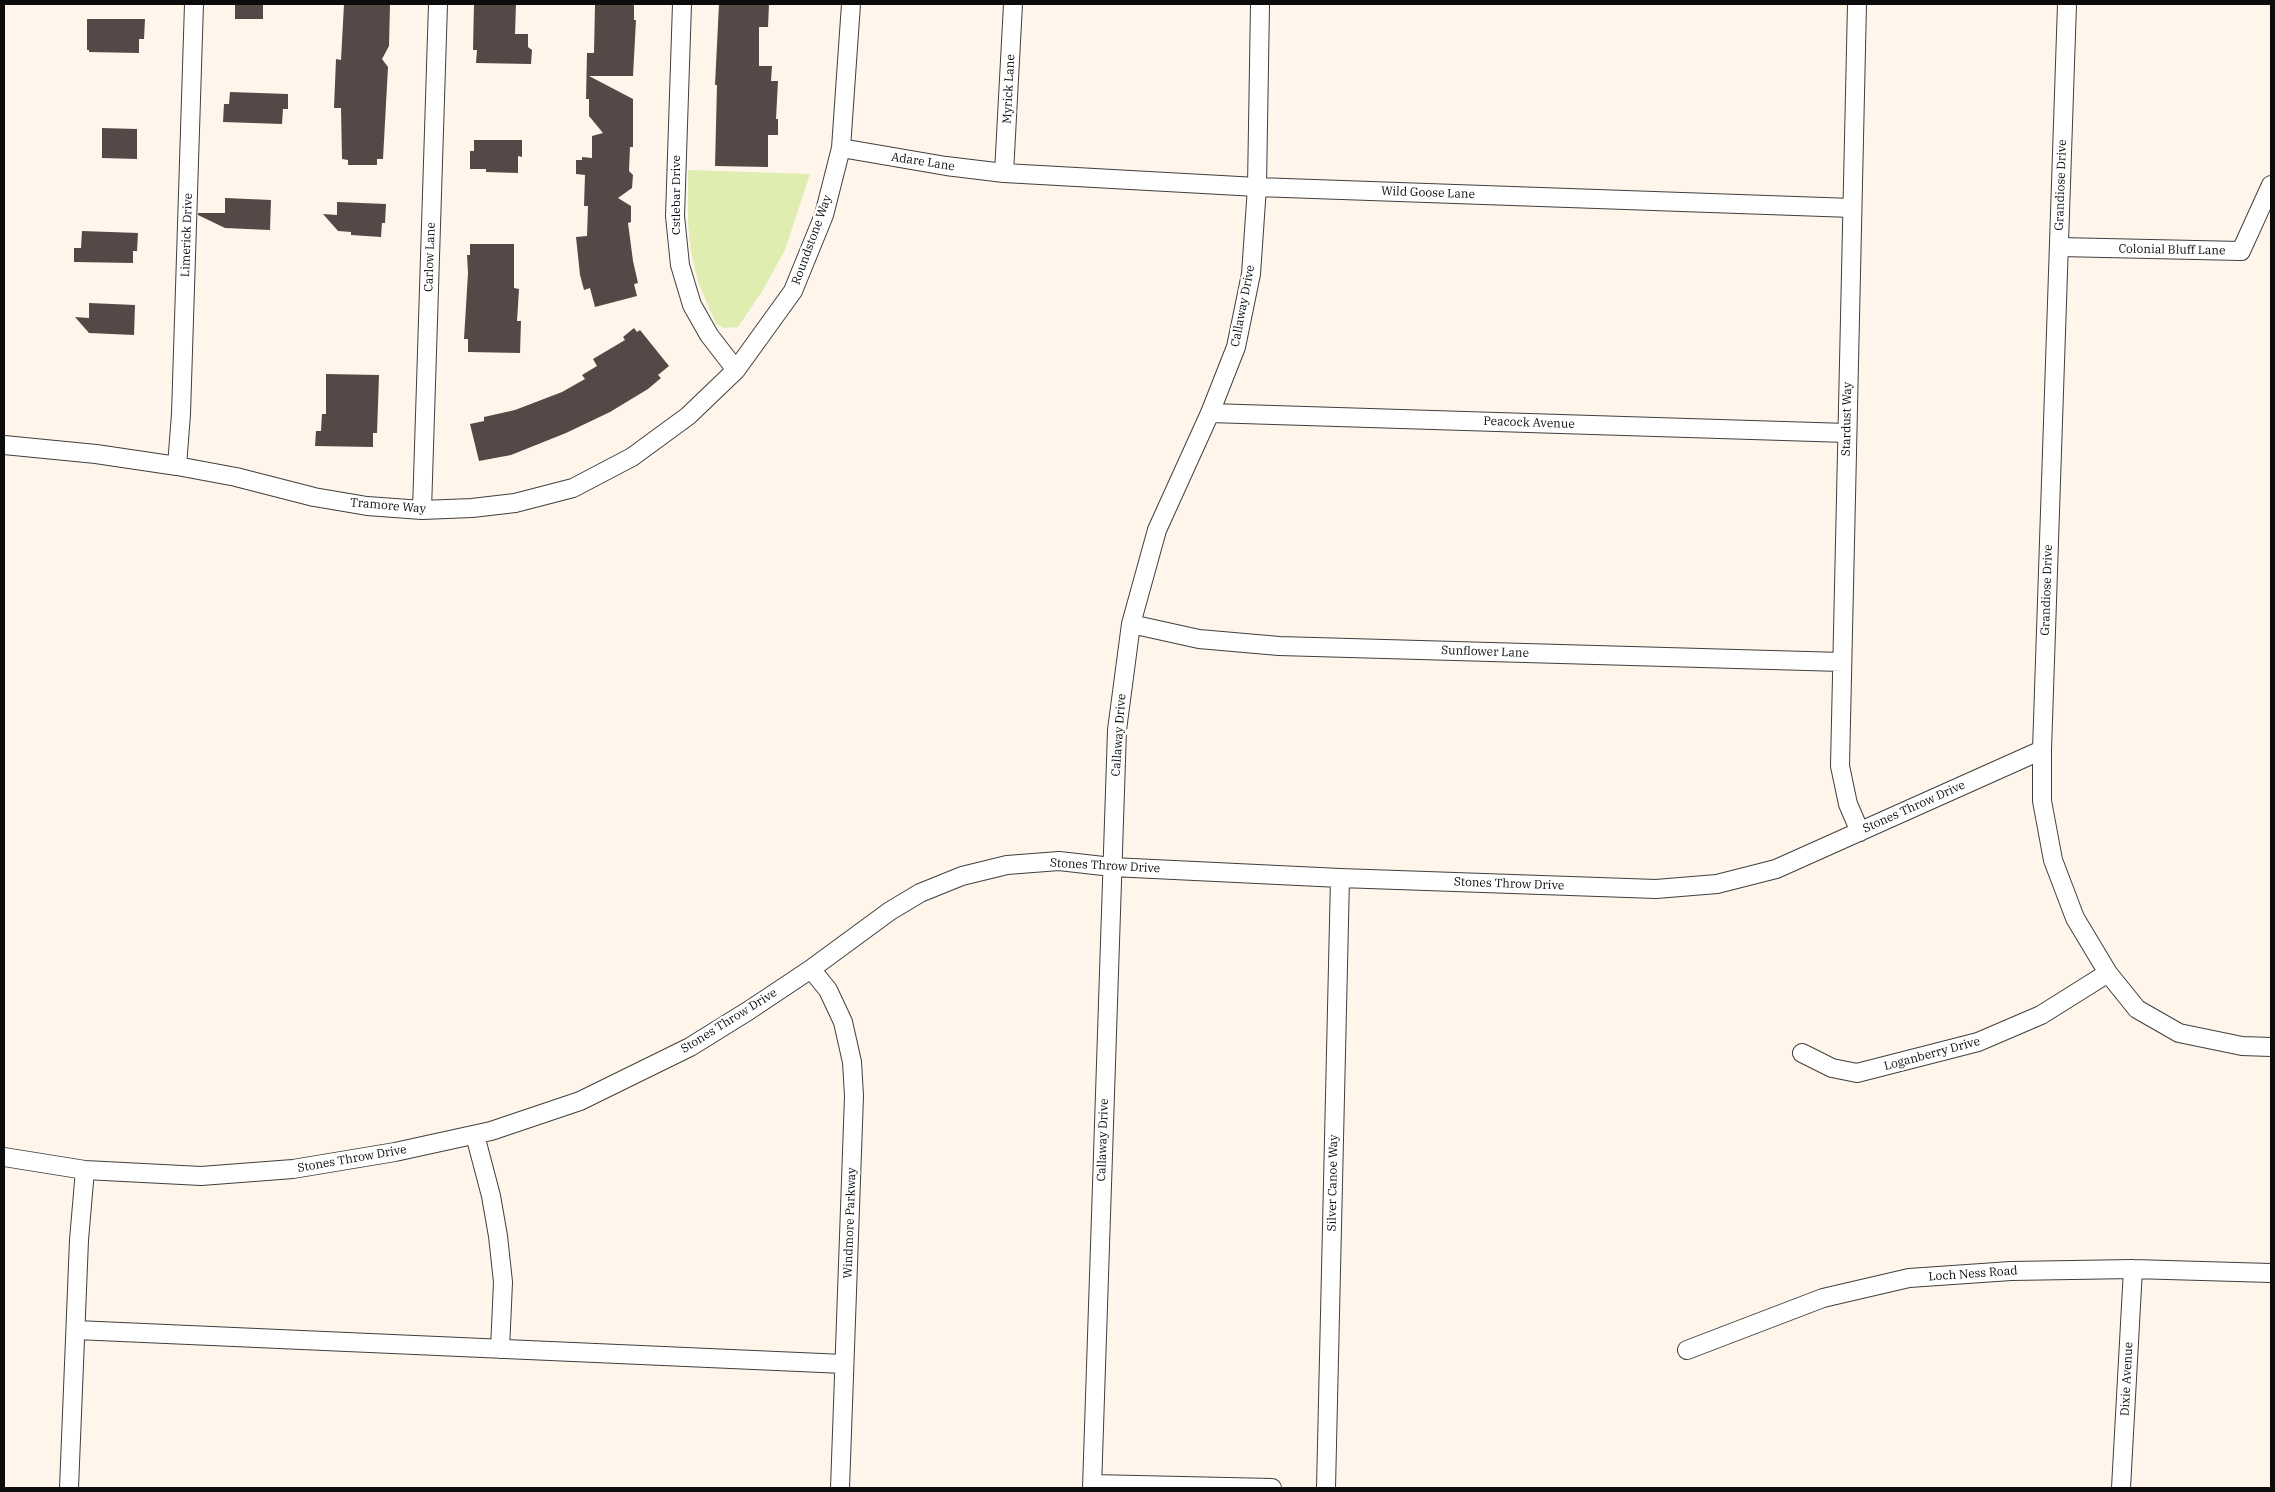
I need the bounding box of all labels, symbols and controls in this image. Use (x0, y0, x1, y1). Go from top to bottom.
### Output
street label: Myrick Lane (1000, 54, 1018, 124)
street label: Grandiose Drive (2052, 139, 2070, 231)
street label: Adare Lane (890, 150, 956, 174)
street label: Cstlebar Drive (670, 155, 684, 235)
street label: Wild Goose Lane (1381, 184, 1475, 202)
street label: Limerick Drive (178, 193, 196, 277)
street label: Roundstone Way (789, 193, 835, 287)
street label: Carlow Lane (422, 222, 438, 292)
street label: Colonial Bluff Lane (2118, 242, 2226, 258)
street label: Callaway Drive (1228, 264, 1258, 348)
street label: Stardust Way (1839, 382, 1855, 456)
street label: Peacock Avenue (1483, 414, 1575, 432)
street label: Tramore Way (350, 496, 426, 516)
street label: Grandiose Drive (2038, 544, 2056, 636)
street label: Sunflower Lane (1441, 643, 1529, 661)
street label: Callaway Drive (1109, 693, 1129, 777)
street label: Stones Throw Drive (1861, 778, 1967, 836)
street label: Stones Throw Drive (1049, 856, 1161, 876)
street label: Stones Throw Drive (1454, 875, 1564, 893)
street label: Stones Throw Drive (678, 986, 780, 1056)
street label: Loganberry Drive (1882, 1034, 1982, 1074)
street label: Callaway Drive (1094, 1098, 1112, 1182)
street label: Silver Canoe Way (1325, 1134, 1341, 1232)
street label: Stones Throw Drive (296, 1142, 408, 1176)
street label: Windmore Parkway (841, 1167, 859, 1279)
street label: Loch Ness Road (1928, 1264, 2018, 1284)
street label: Dixie Avenue (2118, 1342, 2136, 1416)

